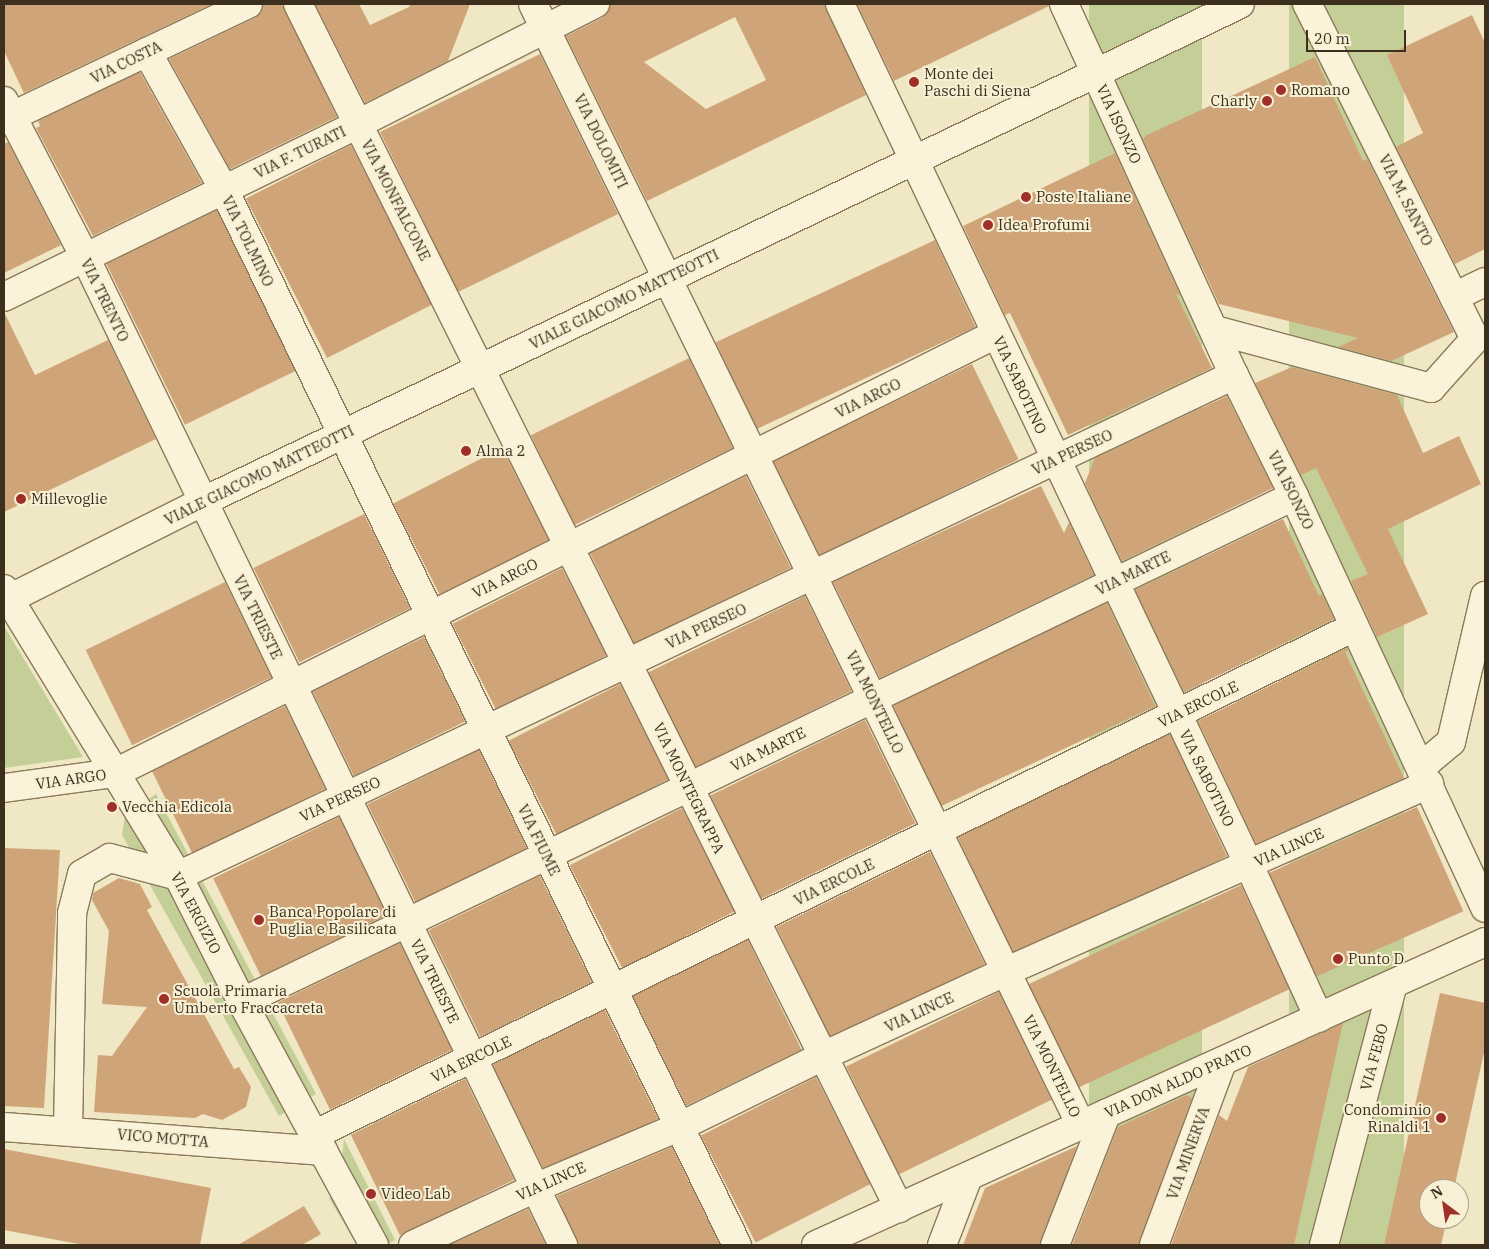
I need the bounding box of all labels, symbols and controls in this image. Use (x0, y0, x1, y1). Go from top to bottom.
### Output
scale bar (1309, 20, 1409, 52)
text: 20 m (1314, 29, 1350, 48)
street label: VIA COSTA (87, 37, 165, 87)
place label: Monte dei Paschi di Siena (924, 64, 1031, 99)
marker: Monte dei Paschi di Siena (908, 76, 920, 88)
street label: VIA ISONZO (1093, 81, 1145, 167)
place label: Romano (1291, 81, 1350, 99)
marker: Romano (1275, 84, 1287, 96)
street label: VIA DOLOMITI (570, 91, 632, 191)
place label: Charly (1211, 92, 1257, 110)
marker: Charly (1261, 95, 1273, 107)
street label: VIA F. TURATI (251, 122, 349, 182)
street label: VIA MONFALCONE (358, 136, 434, 264)
street label: VIA M. SANTO (1375, 151, 1437, 249)
place label: Poste Italiane (1036, 188, 1131, 206)
marker: Poste Italiane (1020, 191, 1032, 203)
street label: VIA TOLMINO (218, 193, 278, 289)
place label: Idea Profumi (998, 216, 1090, 234)
marker: Idea Profumi (982, 219, 994, 231)
street label: VIALE GIACOMO MATTEOTTI (526, 245, 722, 353)
street label: VIA TRENTO (77, 255, 133, 345)
street label: VIA SABOTINO (989, 333, 1051, 437)
street label: VIA ARGO (832, 374, 904, 422)
street label: VIALE GIACOMO MATTEOTTI (161, 421, 357, 529)
street label: VIA PERSEO (1029, 425, 1115, 479)
place label: Alma 2 (476, 442, 526, 460)
marker: Alma 2 (460, 445, 472, 457)
street label: VIA ISONZO (1264, 448, 1318, 532)
place label: Millevoglie (31, 490, 108, 508)
marker: Millevoglie (15, 493, 27, 505)
street label: VIA MARTE (1092, 547, 1174, 599)
street label: VIA ARGO (469, 554, 541, 602)
street label: VIA TRIESTE (230, 572, 286, 662)
street label: VIA PERSEO (663, 599, 749, 653)
street label: VIA MONTELLO (842, 648, 908, 756)
street label: VIA ERCOLE (1155, 677, 1241, 731)
street label: VIA MONTEGRAPPA (649, 720, 729, 856)
street label: VIA MARTE (727, 723, 809, 775)
street label: VIA SABOTINO (1176, 726, 1238, 830)
street label: VIA ARGO (35, 765, 107, 793)
street label: VIA PERSEO (297, 772, 383, 826)
place label: Vecchia Edicola (122, 798, 232, 816)
marker: Vecchia Edicola (106, 801, 118, 813)
street label: VIA FIUME (514, 801, 564, 879)
street label: VIA LINCE (1252, 824, 1326, 870)
street label: VIA ERCOLE (791, 855, 877, 909)
street label: VIA ERGIZIO (167, 869, 225, 957)
place label: Banca Popolare di Puglia e Basilicata (269, 902, 397, 937)
marker: Banca Popolare di Puglia e Basilicata (253, 914, 265, 926)
street label: VIA TRIESTE (407, 936, 463, 1026)
place label: Punto D (1348, 950, 1404, 968)
marker: Punto D (1332, 953, 1344, 965)
place label: Scuola Primaria Umberto Fraccacreta (174, 981, 324, 1016)
street label: VIA LINCE (882, 988, 956, 1036)
marker: Scuola Primaria Umberto Fraccacreta (158, 993, 170, 1005)
street label: VIA MONTELLO (1019, 1012, 1085, 1120)
street label: VIA FEBO (1356, 1021, 1392, 1093)
street label: VIA ERCOLE (428, 1032, 514, 1086)
street label: VIA DON ALDO PRATO (1102, 1040, 1254, 1122)
place label: Condominio Rinaldi 1 (1344, 1100, 1431, 1135)
street label: VIA MINERVA (1163, 1104, 1213, 1202)
marker: Condominio Rinaldi 1 (1435, 1112, 1447, 1124)
street label: VICO MOTTA (116, 1125, 210, 1151)
street label: VIA LINCE (514, 1158, 588, 1204)
north arrow (1419, 1179, 1469, 1229)
text: N (1427, 1181, 1446, 1203)
place label: Video Lab (381, 1185, 450, 1203)
marker: Video Lab (365, 1188, 377, 1200)

